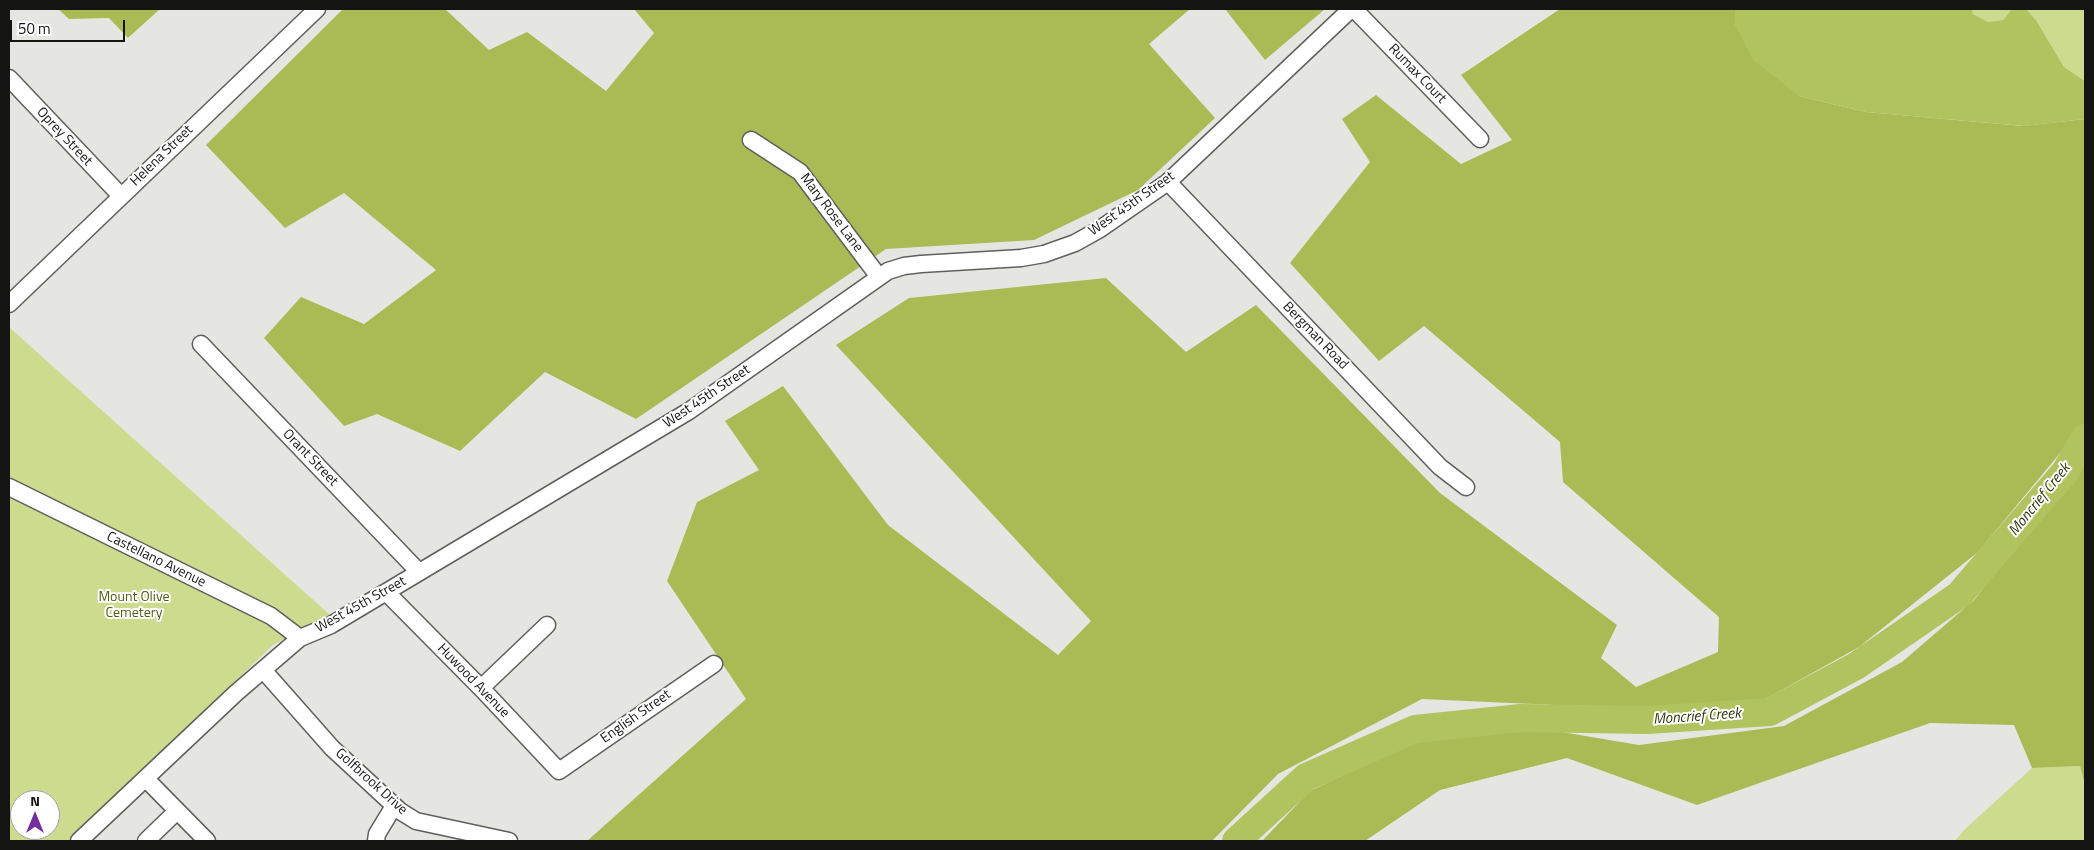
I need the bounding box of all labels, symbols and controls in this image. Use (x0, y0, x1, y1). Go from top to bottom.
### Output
scale bar (12, 10, 128, 42)
text: 50 m (18, 17, 51, 40)
street label: Rumax Court (1384, 41, 1450, 107)
street label: Oprey Street (33, 104, 95, 170)
street label: Helena Street (127, 122, 197, 190)
street label: West 45th Street (1086, 168, 1178, 240)
street label: Mary Rose Lane (796, 170, 866, 256)
street label: Bergman Road (1279, 299, 1351, 373)
street label: West 45th Street (660, 362, 754, 432)
street label: Orant Street (279, 426, 341, 490)
water label: Moncrief Creek (2005, 460, 2075, 540)
street label: Castellano Avenue (104, 529, 208, 591)
street label: West 45th Street (313, 573, 409, 637)
park label: Mount Olive Cemetery (98, 590, 170, 622)
street label: Huwood Avenue (433, 640, 513, 722)
street label: English Street (598, 687, 674, 747)
water label: Moncrief Creek (1653, 705, 1741, 729)
street label: Golfbrook Drive (332, 745, 410, 819)
north arrow (10, 790, 60, 840)
text: N (30, 790, 40, 811)

